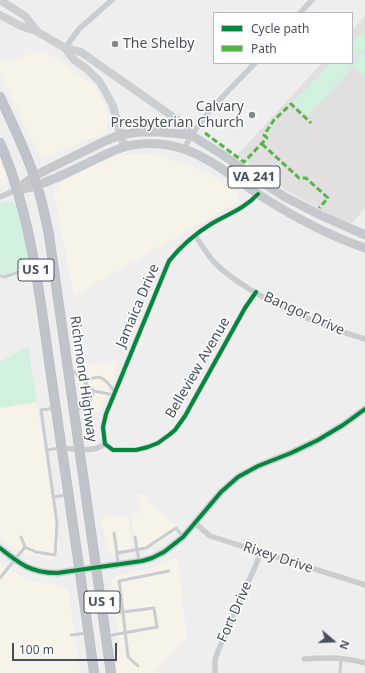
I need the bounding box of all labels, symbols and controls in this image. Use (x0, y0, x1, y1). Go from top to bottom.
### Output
legend (213, 12, 353, 64)
text: Cycle path (251, 20, 309, 37)
place label: The Shelby (123, 36, 194, 52)
marker: The Shelby (110, 39, 120, 49)
text: Path (251, 40, 277, 57)
place label: Calvary Presbyterian Church (110, 99, 244, 132)
marker: Calvary Presbyterian Church (247, 110, 257, 120)
road number: VA 241 (228, 166, 280, 188)
road number: US 1 (18, 259, 54, 281)
street label: Jamaica Drive (113, 262, 163, 350)
street label: Bangor Drive (261, 289, 347, 339)
street label: Belleview Avenue (162, 314, 234, 422)
street label: Richmond Highway (66, 315, 100, 443)
street label: Rixey Drive (241, 539, 315, 577)
street label: Fort Drive (214, 579, 256, 645)
road number: US 1 (84, 591, 120, 613)
north arrow (313, 621, 353, 661)
scale bar (14, 635, 119, 661)
text: N (336, 638, 353, 652)
text: 100 m (19, 641, 54, 658)

